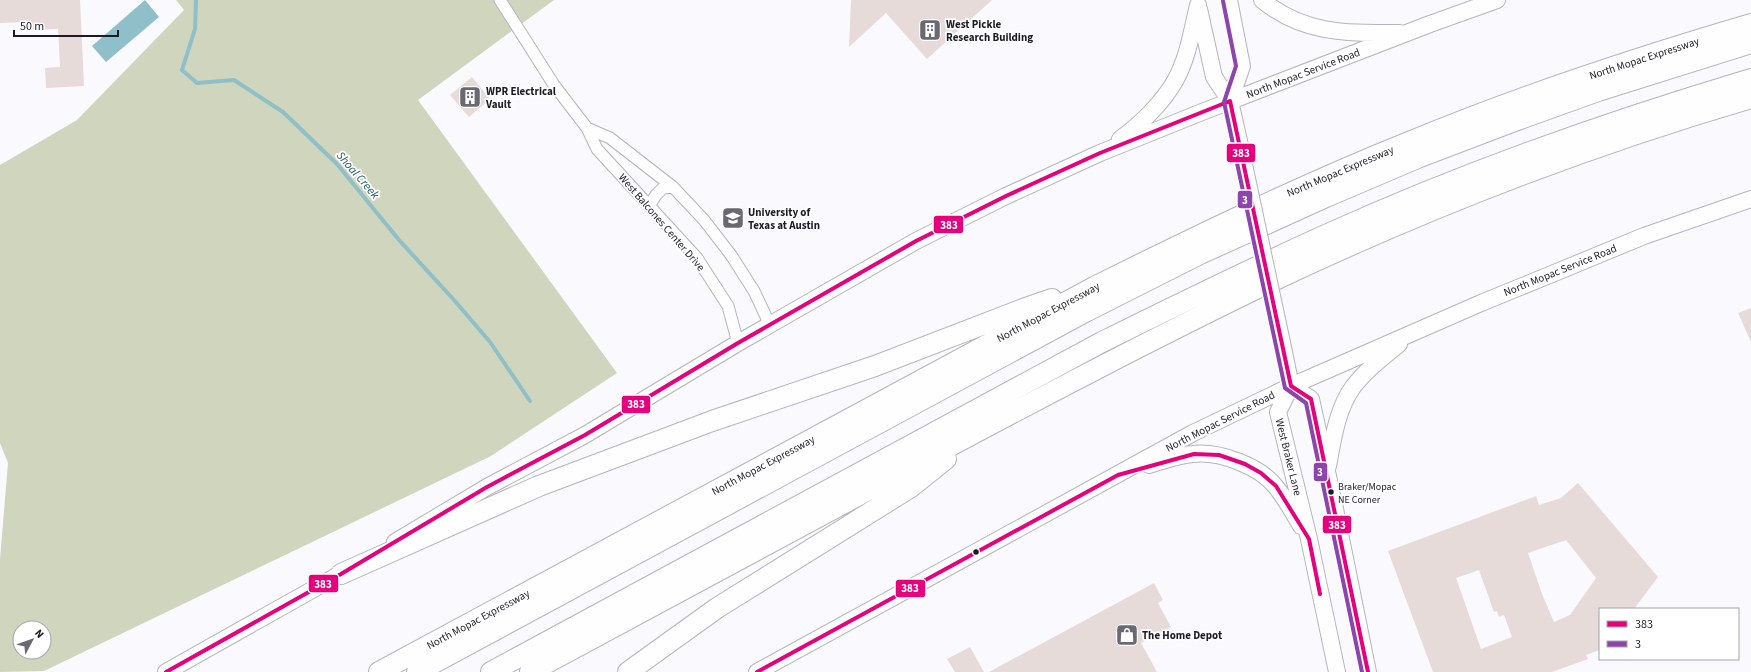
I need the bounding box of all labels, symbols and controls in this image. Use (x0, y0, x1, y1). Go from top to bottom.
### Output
scale bar (14, 12, 118, 38)
building icon: West Pickle Research Building (917, 17, 943, 43)
place label: West Pickle Research Building (946, 17, 1033, 45)
text: 50 m (20, 18, 44, 35)
street label: North Mopac Expressway (1587, 34, 1701, 83)
street label: North Mopac Service Road (1244, 45, 1362, 102)
building icon: WPR Electrical Vault (457, 84, 483, 110)
place label: WPR Electrical Vault (485, 84, 557, 112)
street label: North Mopac Expressway (1284, 142, 1396, 201)
line badge: 383 (1226, 143, 1256, 163)
text: 383 (1232, 146, 1250, 161)
water label: Shoal Creek (332, 148, 383, 203)
street label: West Balcones Center Drive (615, 170, 709, 275)
line badge: 3 (1237, 190, 1253, 209)
text: 3 (1242, 193, 1248, 208)
school or university icon: University of Texas at Austin (720, 205, 746, 231)
place label: University of Texas at Austin (748, 205, 820, 233)
line badge: 383 (933, 215, 964, 234)
text: 383 (940, 218, 958, 233)
street label: North Mopac Service Road (1501, 241, 1619, 300)
street label: North Mopac Expressway (994, 279, 1102, 346)
street label: North Mopac Service Road (1163, 387, 1277, 456)
line badge: 383 (621, 395, 651, 414)
text: 383 (627, 397, 645, 412)
street label: West Braker Lane (1272, 417, 1305, 498)
street label: North Mopac Expressway (709, 432, 817, 499)
line badge: 3 (1313, 462, 1328, 482)
text: 3 (1317, 465, 1323, 480)
place label: Braker/Mopac NE Corner (1338, 480, 1397, 507)
marker: Braker/Mopac NE Corner (1326, 487, 1336, 497)
line badge: 383 (1322, 515, 1352, 534)
text: 383 (1328, 518, 1346, 533)
unlabelled marker (971, 547, 981, 557)
line badge: 383 (308, 574, 339, 593)
text: 383 (314, 577, 332, 592)
line badge: 383 (895, 579, 926, 598)
text: 383 (901, 581, 919, 596)
street label: North Mopac Expressway (424, 586, 532, 653)
legend (1599, 608, 1739, 660)
text: 383 (1635, 616, 1653, 633)
north arrow (12, 620, 52, 660)
shop icon: The Home Depot (1114, 622, 1140, 648)
text: N (31, 626, 47, 641)
place label: The Home Depot (1142, 628, 1223, 643)
text: 3 (1635, 636, 1641, 653)

